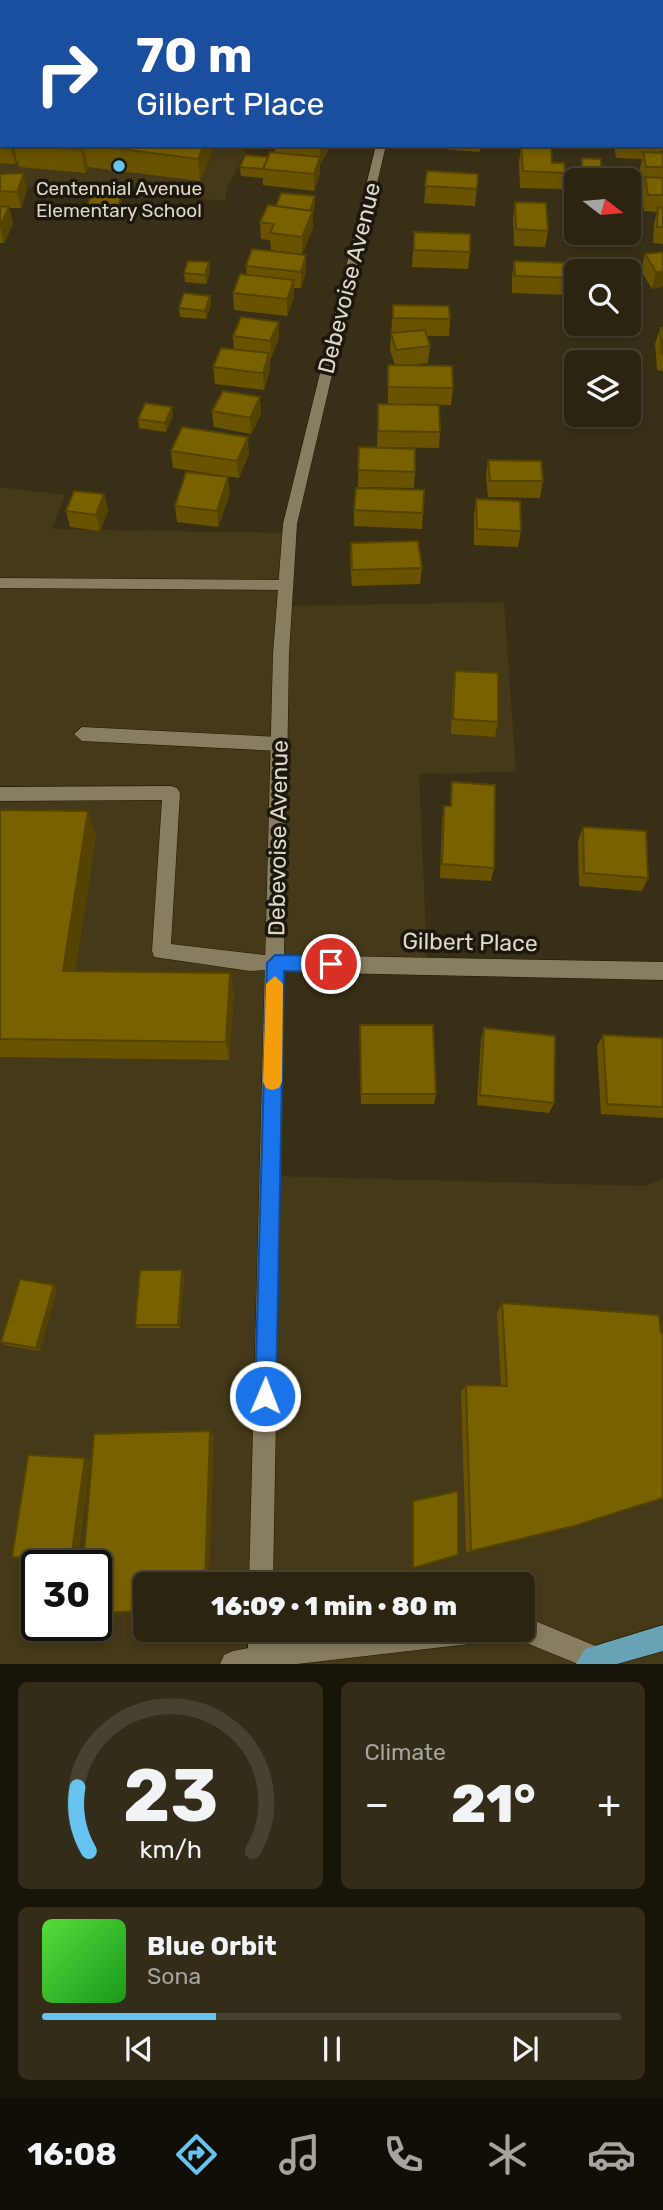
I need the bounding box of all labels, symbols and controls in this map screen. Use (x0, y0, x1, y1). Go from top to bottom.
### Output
text: 70 m (136, 26, 253, 84)
icon: right (21, 28, 112, 119)
text: Gilbert Place (136, 85, 324, 123)
marker: Centennial Avenue Elementary School (111, 158, 127, 174)
north arrow (564, 168, 640, 245)
map controls (564, 168, 641, 427)
place label: Centennial Avenue Elementary School (36, 177, 202, 222)
street label: Debevoise Avenue (312, 179, 386, 377)
button: search (564, 259, 641, 336)
button: layers (564, 350, 641, 427)
street label: Debevoise Avenue (262, 740, 294, 936)
street label: Gilbert Place (402, 927, 538, 957)
pin (301, 934, 361, 994)
icon: arrive (312, 945, 350, 983)
position arrow (228, 1359, 302, 1433)
speed limit sign: 30 (21, 1550, 112, 1641)
text: 16:09 · 1 min · 80 m (211, 1591, 457, 1622)
text: Climate (365, 1738, 446, 1766)
text: 23 (123, 1754, 218, 1840)
text: 21° (451, 1773, 535, 1835)
text: − (365, 1781, 389, 1827)
text: + (597, 1781, 621, 1827)
text: km/h (139, 1835, 201, 1864)
text: Blue Orbit (147, 1931, 277, 1962)
text: Sona (147, 1962, 201, 1990)
icon: previous (120, 2030, 158, 2068)
icon: pause (313, 2030, 351, 2068)
icon: next (506, 2030, 544, 2068)
icon: directions (172, 2130, 221, 2179)
icon: music (275, 2130, 324, 2179)
icon: phone (379, 2130, 428, 2179)
icon: climate (483, 2130, 532, 2179)
icon: car (587, 2130, 636, 2179)
text: 16:08 (27, 2135, 117, 2173)

